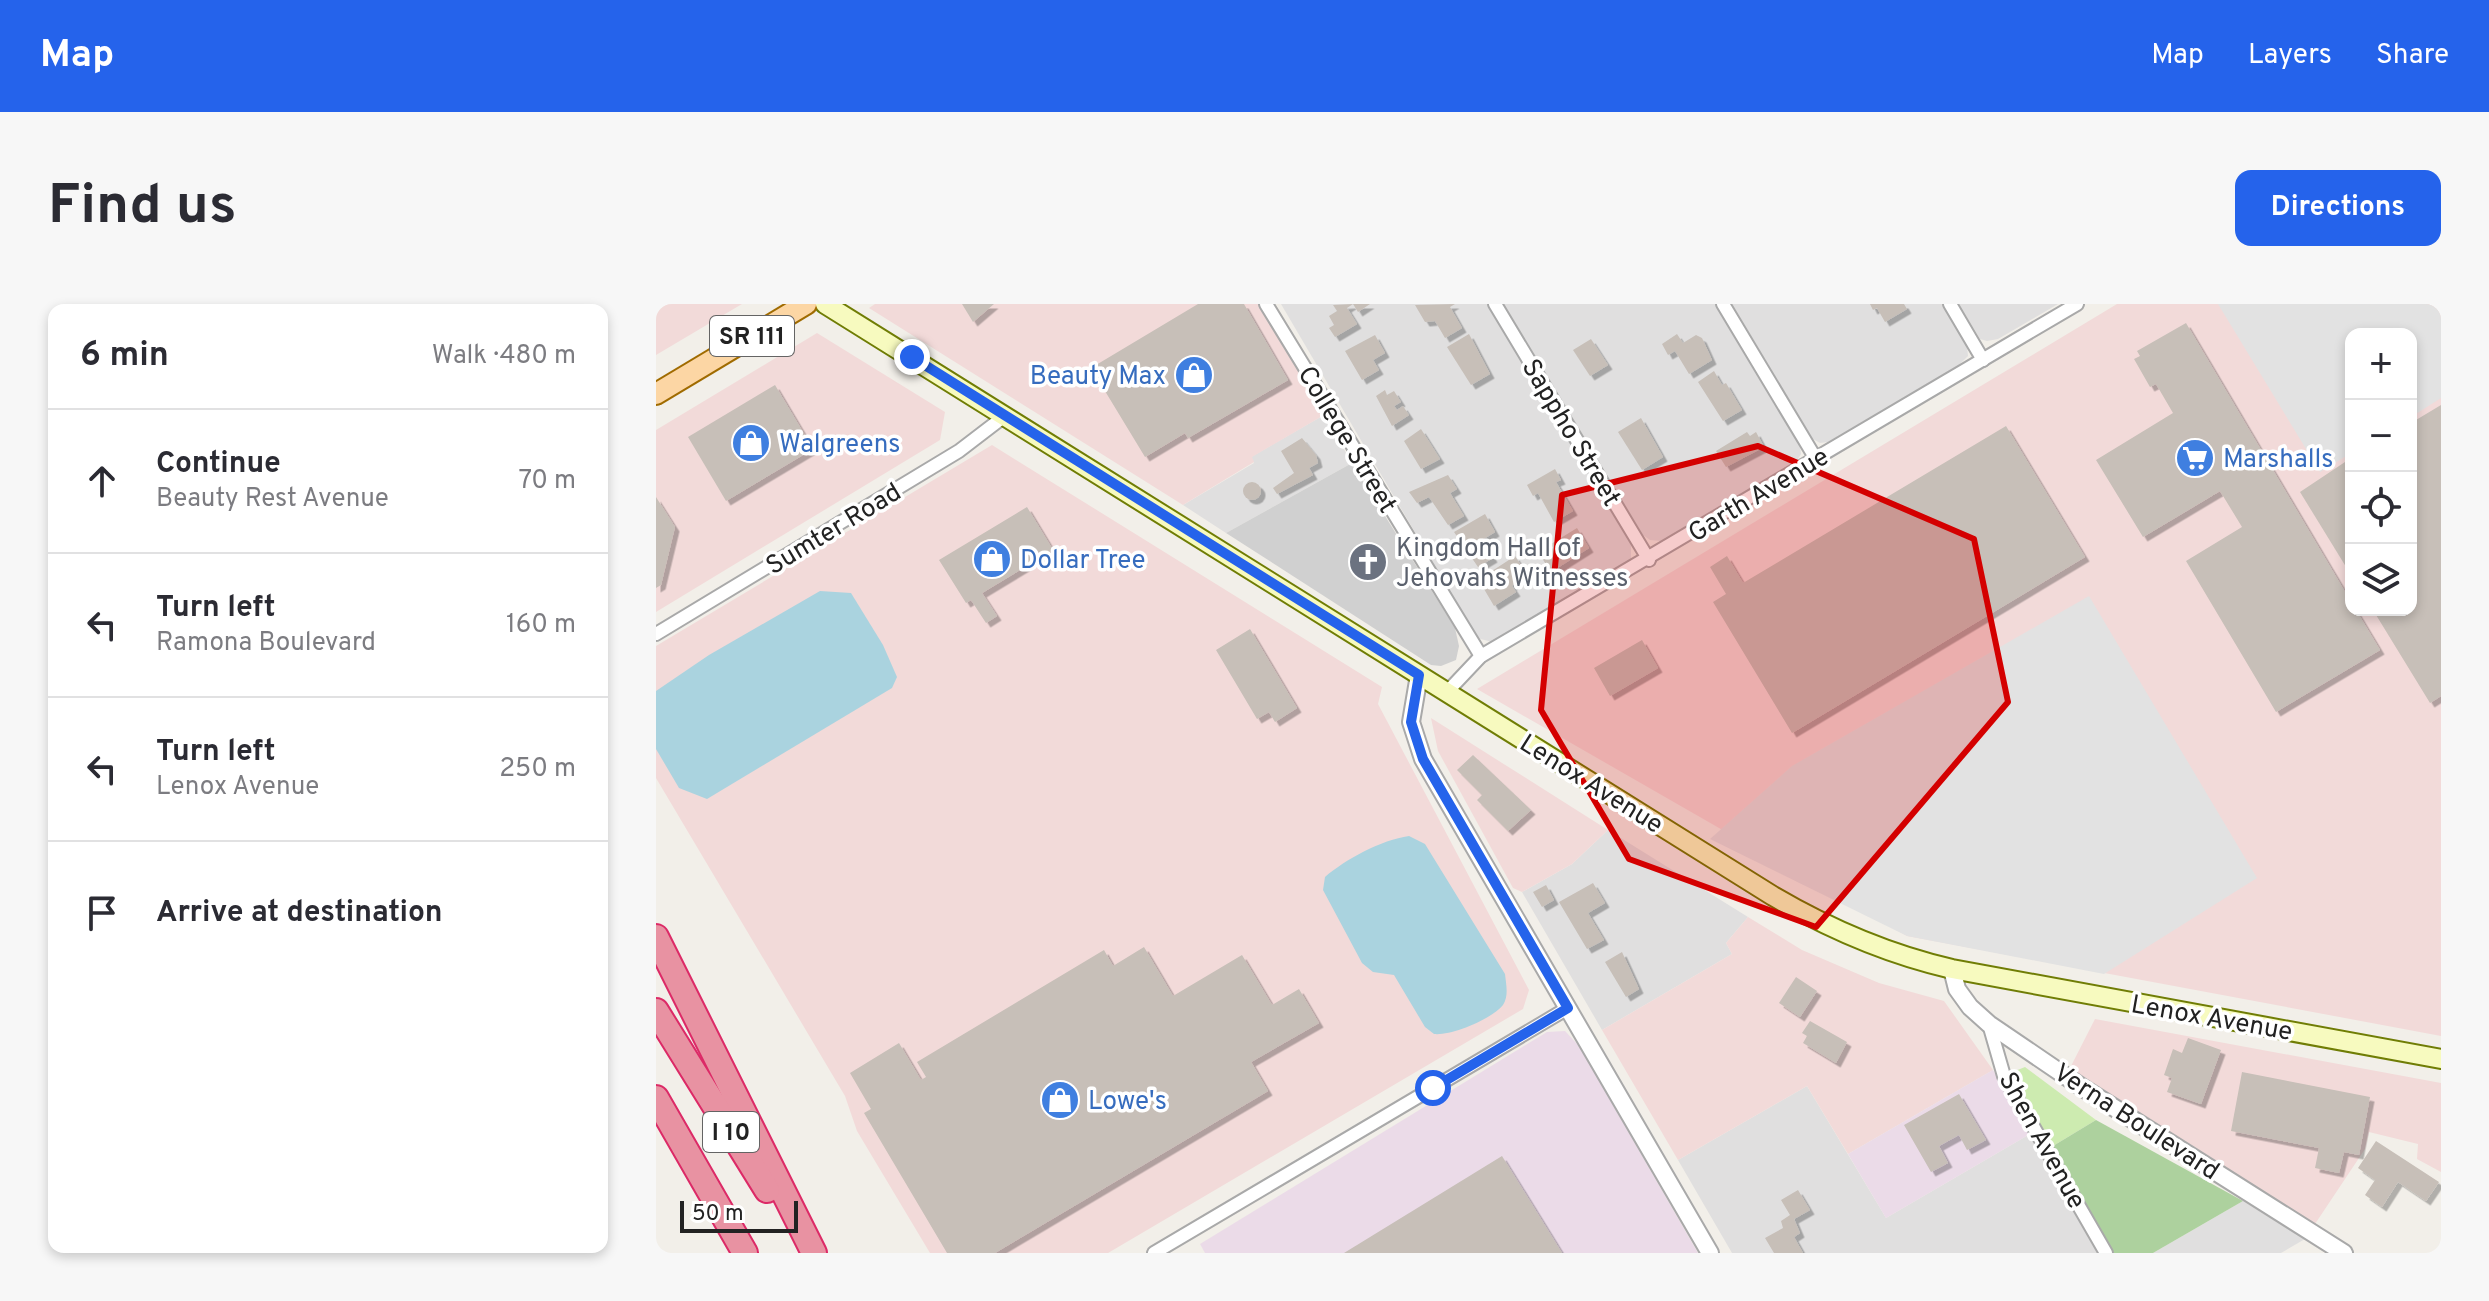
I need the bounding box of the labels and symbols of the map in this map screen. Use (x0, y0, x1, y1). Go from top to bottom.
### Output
road number: SR 111 (710, 316, 794, 356)
route end (894, 339, 930, 375)
shop icon: Beauty Max (1173, 354, 1215, 396)
street label: Sappho Street (1513, 354, 1627, 513)
place label: Beauty Max (1030, 361, 1166, 394)
street label: College Street (1289, 361, 1403, 520)
shop icon: Walgreens (730, 422, 772, 464)
place label: Walgreens (779, 429, 901, 462)
supermarket icon: Marshalls (2174, 437, 2216, 479)
street label: Garth Avenue (1683, 441, 1836, 551)
place label: Marshalls (2223, 444, 2333, 477)
street label: Sumter Road (761, 477, 908, 583)
place label: Kingdom Hall of Jehovahs Witnesses (1396, 533, 1629, 596)
shop icon: Dollar Tree (971, 538, 1013, 580)
church icon: Kingdom Hall of Jehovahs Witnesses (1347, 541, 1389, 583)
place label: Dollar Tree (1020, 545, 1146, 578)
street label: Lenox Avenue (1513, 728, 1669, 842)
street label: Lenox Avenue (2128, 989, 2295, 1050)
street label: Verna Boulevard (2047, 1057, 2225, 1189)
street label: Shen Avenue (1990, 1067, 2092, 1215)
route start (1415, 1070, 1451, 1106)
shop icon: Lowe's (1039, 1079, 1081, 1121)
place label: Lowe's (1088, 1086, 1167, 1119)
road number: I 10 (703, 1112, 759, 1152)
scale bar (680, 1197, 798, 1233)

